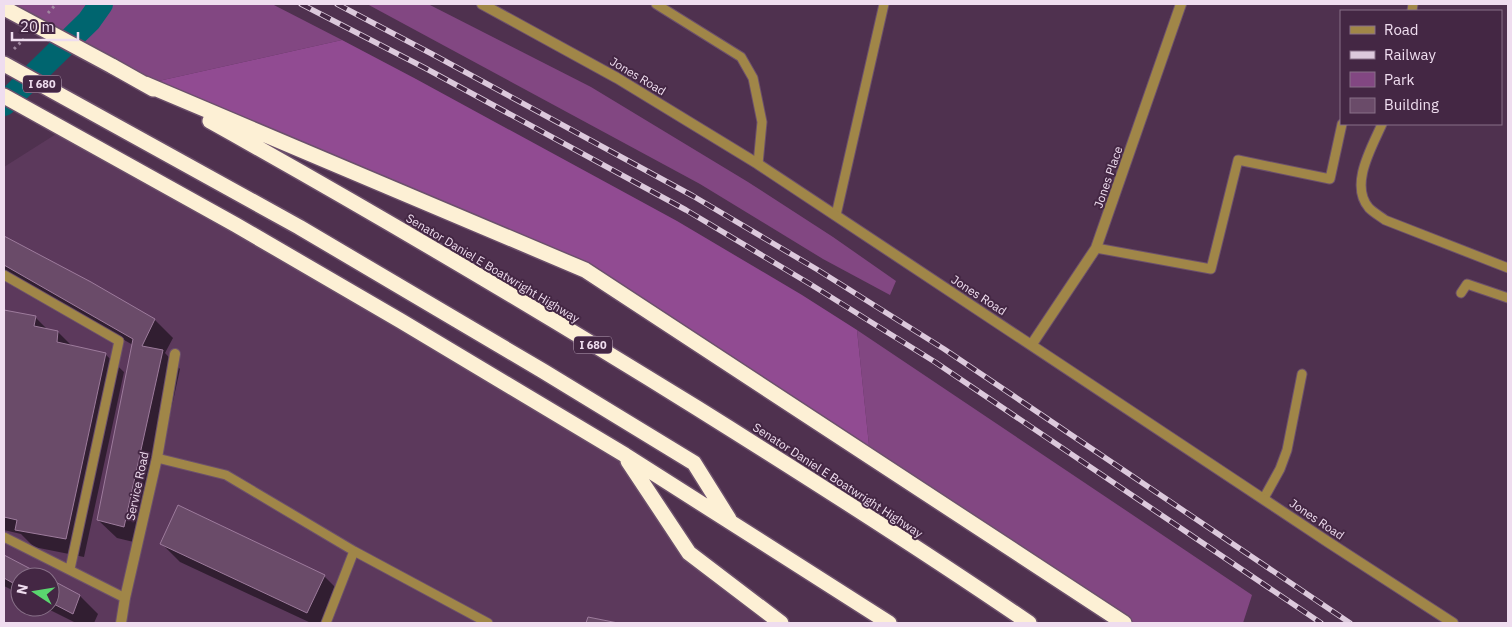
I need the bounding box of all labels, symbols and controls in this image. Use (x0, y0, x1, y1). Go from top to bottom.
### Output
scale bar (12, 10, 79, 42)
legend (1340, 10, 1502, 125)
text: 20 m (20, 17, 55, 36)
text: Road (1384, 20, 1419, 39)
text: Railway (1384, 45, 1437, 64)
street label: Jones Road (607, 53, 669, 99)
text: Park (1384, 70, 1414, 89)
road number: I 680 (23, 76, 61, 92)
text: Building (1384, 95, 1439, 114)
street label: Jones Place (1090, 144, 1126, 210)
street label: Senator Daniel E Boatwright Highway (404, 210, 582, 326)
street label: Jones Road (949, 272, 1009, 318)
road number: I 680 (574, 336, 612, 354)
street label: Senator Daniel E Boatwright Highway (750, 419, 926, 541)
street label: Service Road (122, 450, 152, 522)
street label: Jones Road (1287, 495, 1347, 543)
north arrow (10, 567, 60, 617)
text: N (12, 582, 32, 596)

